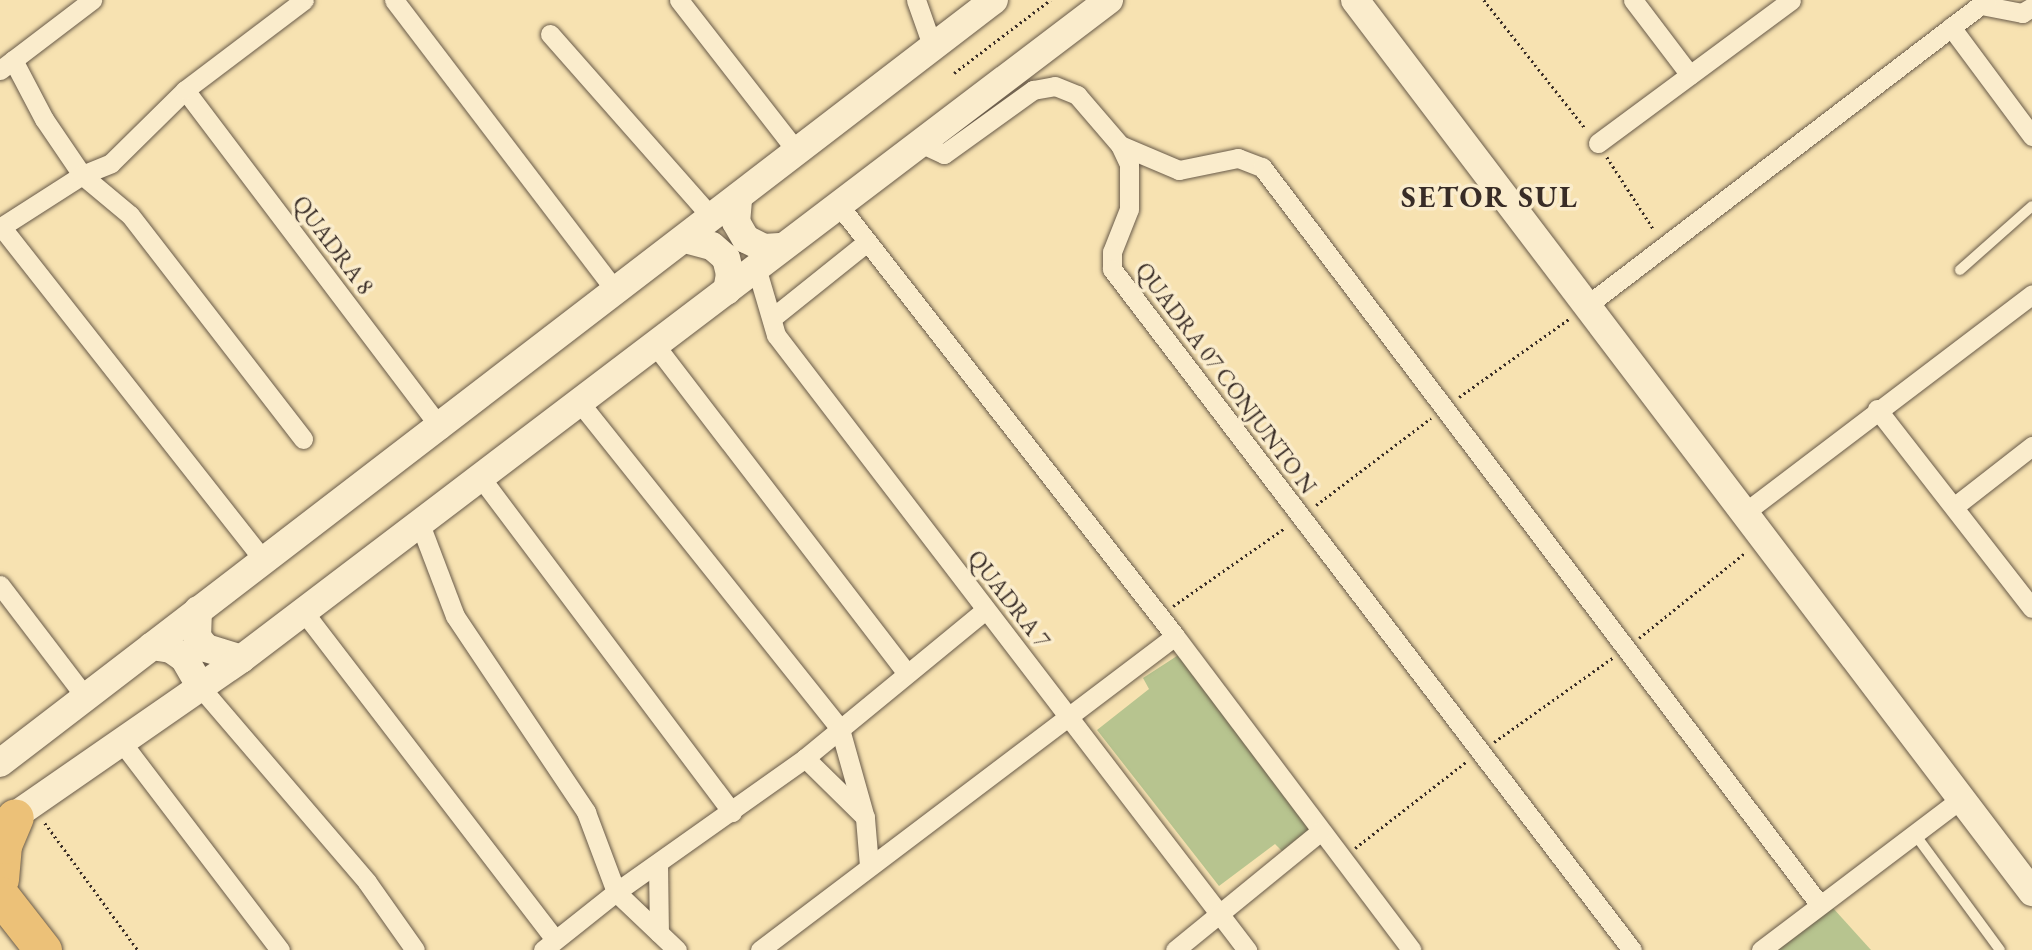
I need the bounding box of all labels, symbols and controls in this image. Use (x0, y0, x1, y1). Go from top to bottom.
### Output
district label: SETOR SUL (1402, 179, 1578, 215)
street label: QUADRA 8 (287, 190, 379, 300)
street label: QUADRA 07 CONJUNTO N (1130, 257, 1322, 499)
street label: QUADRA 7 (962, 545, 1056, 653)

